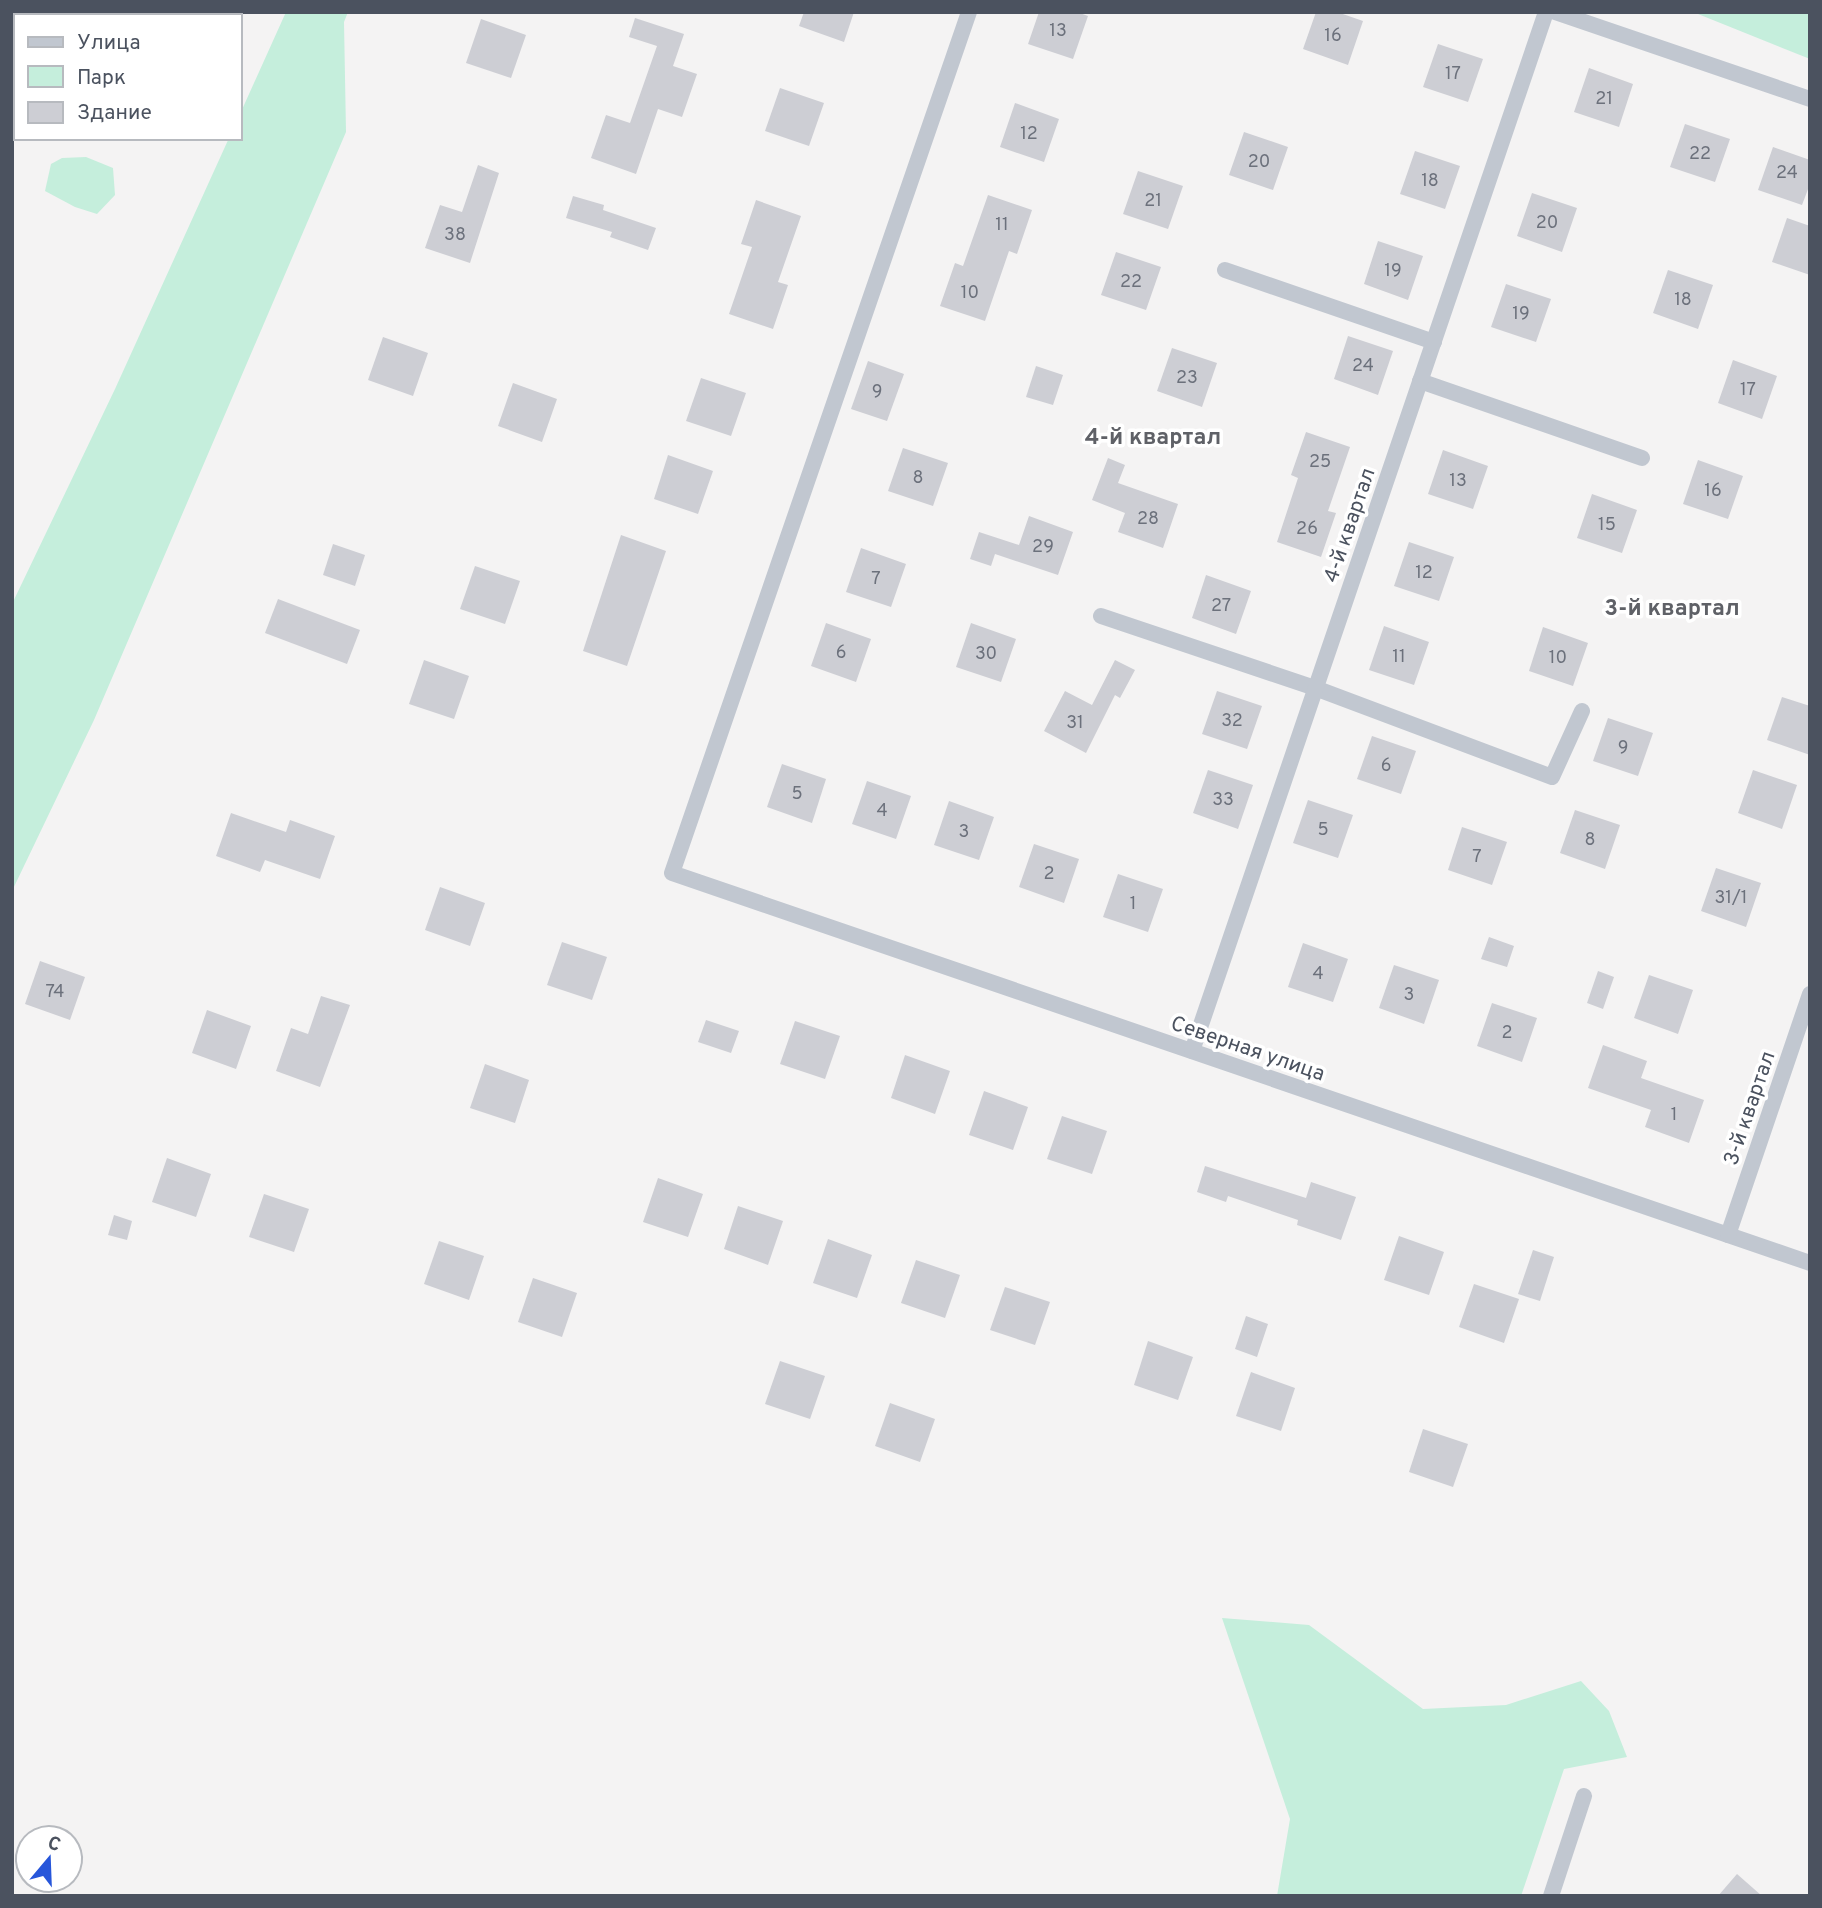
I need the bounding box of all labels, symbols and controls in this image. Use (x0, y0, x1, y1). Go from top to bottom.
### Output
legend (14, 14, 242, 140)
house number: 13 (1049, 20, 1067, 43)
house number: 16 (1324, 25, 1342, 48)
text: Улица (77, 30, 141, 57)
house number: 17 (1445, 63, 1461, 86)
text: Парк (77, 65, 126, 92)
house number: 21 (1595, 88, 1613, 111)
text: Здание (77, 100, 152, 127)
house number: 12 (1020, 123, 1038, 146)
house number: 22 (1689, 143, 1711, 166)
house number: 20 (1248, 151, 1270, 174)
house number: 24 (1776, 162, 1798, 185)
house number: 18 (1421, 170, 1439, 193)
house number: 21 (1144, 190, 1162, 213)
house number: 20 (1536, 212, 1558, 235)
house number: 11 (995, 214, 1009, 237)
house number: 38 (444, 224, 466, 247)
house number: 19 (1384, 260, 1402, 283)
house number: 22 (1120, 271, 1142, 294)
house number: 10 (961, 282, 979, 305)
house number: 18 (1674, 289, 1692, 312)
house number: 19 (1512, 303, 1530, 326)
house number: 24 (1352, 355, 1374, 378)
house number: 23 (1176, 367, 1198, 390)
house number: 17 (1740, 379, 1756, 402)
house number: 9 (872, 381, 882, 404)
district label: 4-й квартал (1085, 424, 1221, 453)
house number: 25 (1309, 451, 1331, 474)
street label: 4-й квартал (1318, 465, 1383, 586)
house number: 8 (913, 467, 924, 490)
house number: 13 (1449, 470, 1467, 493)
house number: 16 (1704, 480, 1722, 503)
house number: 28 (1137, 508, 1159, 531)
house number: 15 (1598, 514, 1616, 537)
house number: 26 (1296, 518, 1318, 541)
house number: 29 (1032, 536, 1054, 559)
house number: 12 (1415, 562, 1433, 585)
house number: 7 (871, 568, 881, 591)
house number: 27 (1211, 595, 1231, 618)
district label: 3-й квартал (1604, 595, 1740, 624)
house number: 6 (836, 642, 846, 665)
house number: 30 (975, 643, 997, 666)
house number: 11 (1392, 646, 1406, 669)
house number: 10 (1549, 647, 1567, 670)
house number: 32 (1221, 710, 1243, 733)
house number: 31 (1066, 712, 1084, 735)
house number: 9 (1618, 737, 1628, 760)
house number: 6 (1381, 755, 1391, 778)
house number: 5 (791, 783, 803, 806)
house number: 33 (1212, 789, 1234, 812)
house number: 4 (876, 800, 888, 823)
house number: 5 (1317, 819, 1329, 842)
house number: 3 (959, 821, 969, 844)
house number: 8 (1585, 829, 1596, 852)
house number: 7 (1472, 846, 1482, 869)
house number: 2 (1043, 863, 1055, 886)
house number: 31/1 (1714, 887, 1748, 910)
house number: 1 (1130, 893, 1136, 916)
house number: 4 (1312, 963, 1324, 986)
house number: 74 (46, 981, 64, 1004)
house number: 3 (1404, 984, 1414, 1007)
street label: Северная улица (1167, 1010, 1328, 1088)
house number: 2 (1501, 1022, 1513, 1045)
street label: 3-й квартал (1718, 1048, 1783, 1169)
house number: 1 (1671, 1104, 1677, 1127)
north arrow (14, 1824, 84, 1894)
text: С (44, 1831, 64, 1858)

